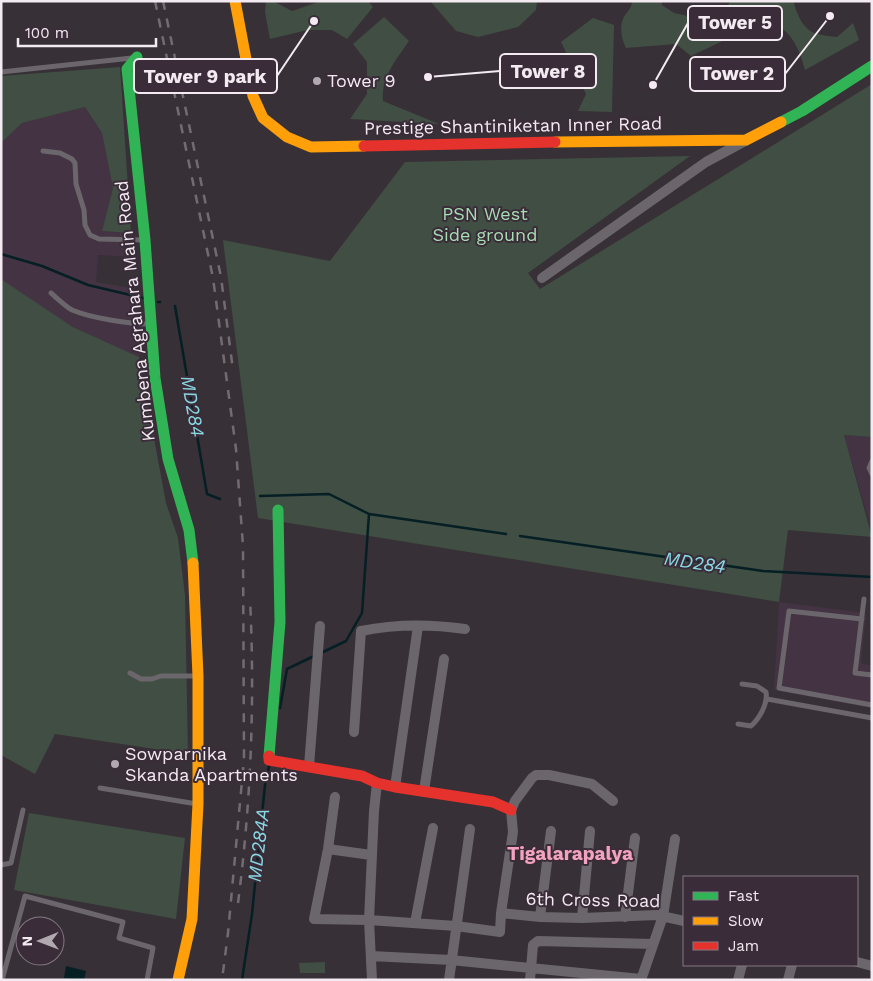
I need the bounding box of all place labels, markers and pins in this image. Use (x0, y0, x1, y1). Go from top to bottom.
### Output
callout: Tower 5 (688, 6, 782, 40)
callout: Tower 8 (500, 54, 596, 88)
callout: Tower 2 (690, 57, 785, 91)
callout: Tower 9 park (134, 59, 277, 93)
place label: Tower 9 (327, 70, 396, 91)
marker: Tower 9 (311, 75, 323, 87)
place label: Sowparnika Skanda Apartments (125, 743, 298, 785)
marker: Sowparnika Skanda Apartments (109, 758, 121, 770)

